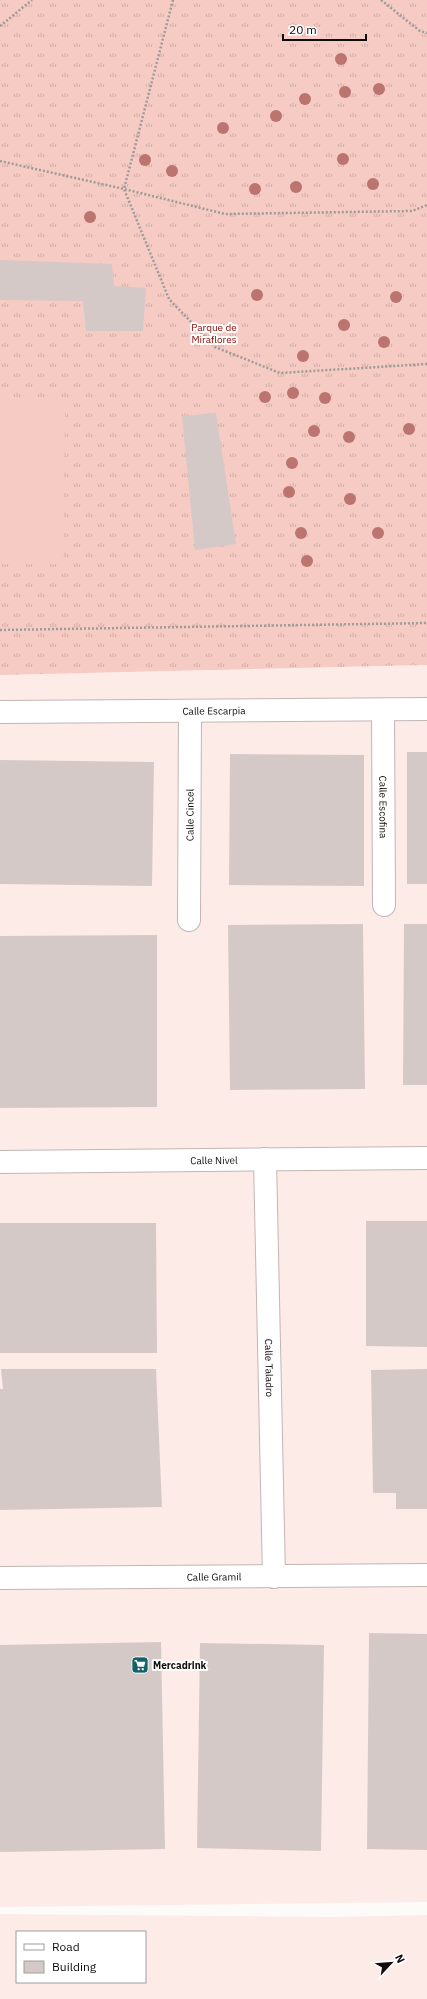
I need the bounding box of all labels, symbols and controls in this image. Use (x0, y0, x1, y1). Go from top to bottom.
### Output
scale bar (283, 16, 366, 42)
text: 20 m (289, 22, 317, 37)
park label: Parque de Miraflores (191, 321, 237, 346)
street label: Calle Escarpia (182, 704, 246, 717)
street label: Calle Escofina (377, 776, 390, 839)
street label: Calle Cincel (183, 788, 196, 841)
street label: Calle Nivel (190, 1153, 238, 1167)
street label: Calle Taladro (262, 1339, 277, 1398)
street label: Calle Gramil (187, 1570, 242, 1583)
supermarket icon: Mercadrink (130, 1655, 150, 1675)
place label: Mercadrink (153, 1659, 207, 1672)
legend (16, 1931, 146, 1983)
text: Road (52, 1939, 80, 1954)
north arrow (371, 1943, 411, 1983)
text: N (392, 1952, 408, 1965)
text: Building (52, 1959, 97, 1974)

